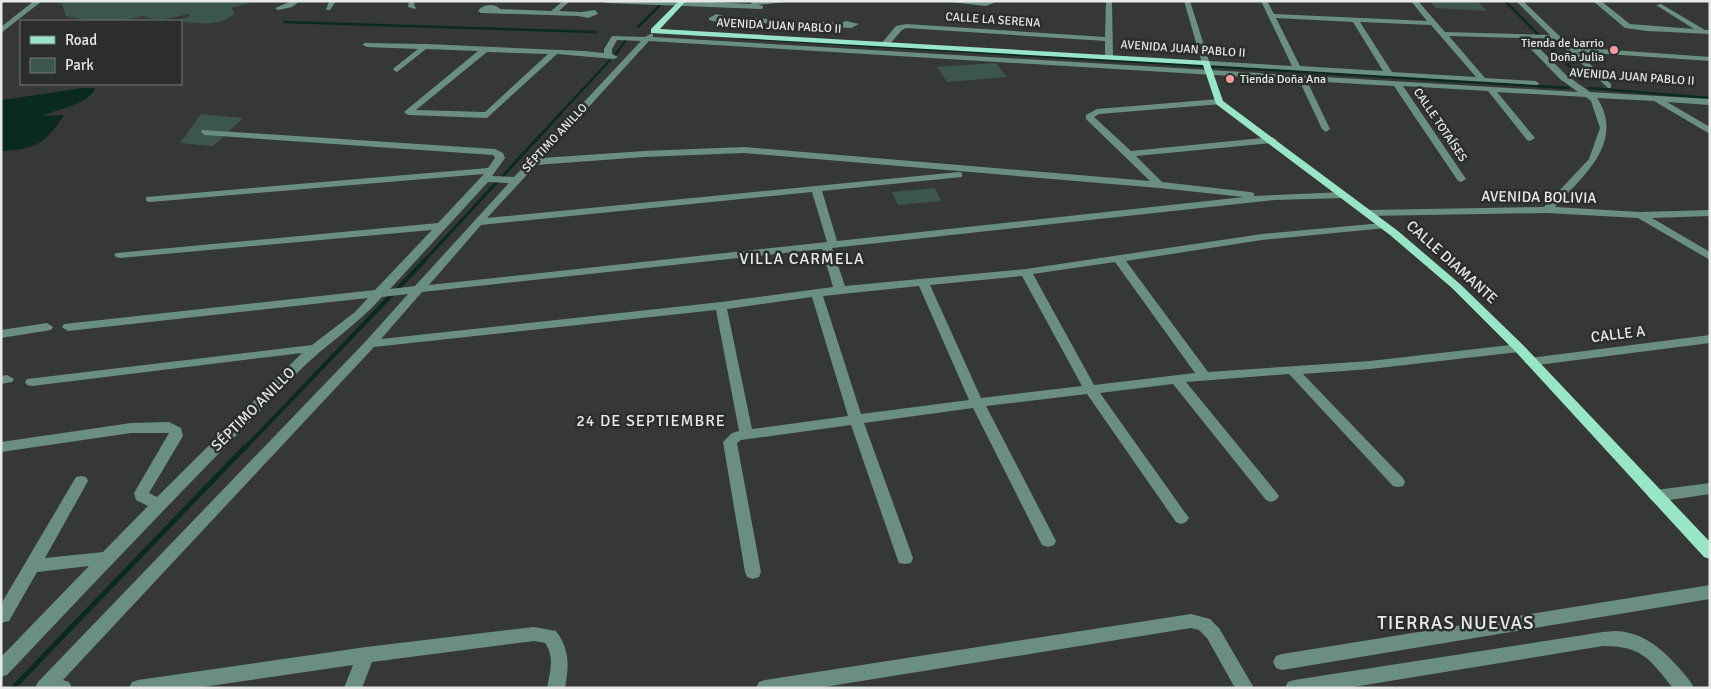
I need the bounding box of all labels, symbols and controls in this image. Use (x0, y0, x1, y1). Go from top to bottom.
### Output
street label: CALLE LA SERENA (945, 9, 1042, 31)
street label: AVENIDA JUAN PABLO II (716, 15, 842, 37)
legend (20, 20, 182, 85)
text: Road (65, 31, 97, 49)
place label: Tienda de barrio Doña Julia (1521, 36, 1604, 65)
street label: AVENIDA JUAN PABLO II (1120, 37, 1246, 61)
marker: Tienda de barrio Doña Julia (1608, 44, 1620, 56)
text: Park (65, 56, 94, 74)
street label: AVENIDA JUAN PABLO II (1569, 65, 1695, 89)
place label: Tienda Doña Ana (1240, 72, 1326, 87)
marker: Tienda Doña Ana (1224, 73, 1236, 85)
street label: CALLE TOTAÍSES (1410, 85, 1470, 165)
street label: SÉPTIMO ANILLO (519, 100, 591, 176)
street label: AVENIDA BOLIVIA (1481, 187, 1597, 207)
street label: CALLE DIAMANTE (1403, 216, 1501, 308)
district label: VILLA CARMELA (739, 249, 865, 269)
street label: CALLE A (1590, 322, 1646, 346)
street label: SÉPTIMO ANILLO (207, 363, 299, 455)
district label: 24 DE SEPTIEMBRE (576, 411, 726, 431)
district label: TIERRAS NUEVAS (1377, 611, 1535, 635)

